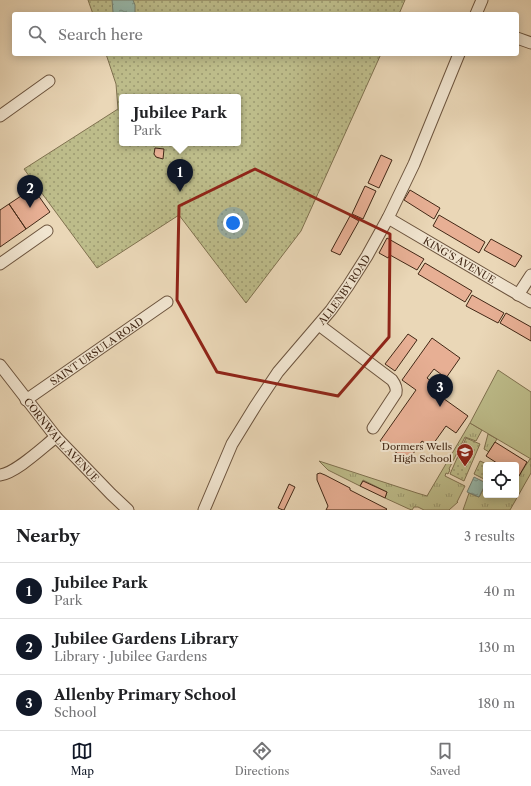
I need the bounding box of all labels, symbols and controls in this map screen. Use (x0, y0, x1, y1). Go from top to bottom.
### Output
search box (12, 12, 519, 56)
icon: search (26, 23, 48, 45)
text: Search here (58, 25, 143, 44)
popup (119, 94, 241, 146)
text: Jubilee Park (133, 103, 227, 122)
text: Park (133, 122, 161, 138)
pin: 1 (167, 159, 193, 192)
pin: 2 (17, 175, 43, 208)
your location (223, 213, 243, 233)
street label: KING'S AVENUE (421, 234, 498, 286)
street label: ALLENBY ROAD (314, 252, 373, 328)
street label: SAINT URSULA ROAD (47, 314, 146, 388)
pin: 3 (427, 374, 453, 407)
street label: CORNWALL AVENUE (21, 395, 102, 485)
place label: Dormers Wells High School (382, 440, 452, 465)
school or university icon: Dormers Wells High School (455, 442, 475, 467)
map controls (483, 462, 519, 498)
button: locate (483, 462, 519, 498)
text: Nearby (16, 526, 80, 546)
text: 3 results (464, 528, 515, 544)
text: Jubilee Park (54, 573, 148, 592)
text: 1 (26, 583, 32, 599)
text: 40 m (484, 583, 515, 599)
text: Park (54, 592, 82, 608)
text: Jubilee Gardens Library (54, 629, 238, 648)
text: 2 (25, 639, 33, 655)
text: 130 m (479, 639, 515, 655)
text: Library · Jubilee Gardens (54, 648, 207, 664)
text: Allenby Primary School (54, 685, 236, 704)
text: 3 (25, 695, 33, 711)
text: 180 m (478, 695, 515, 711)
text: School (54, 704, 97, 720)
tab: Map (70, 740, 94, 778)
tab: Directions (235, 740, 289, 778)
tab: Saved (430, 740, 461, 778)

